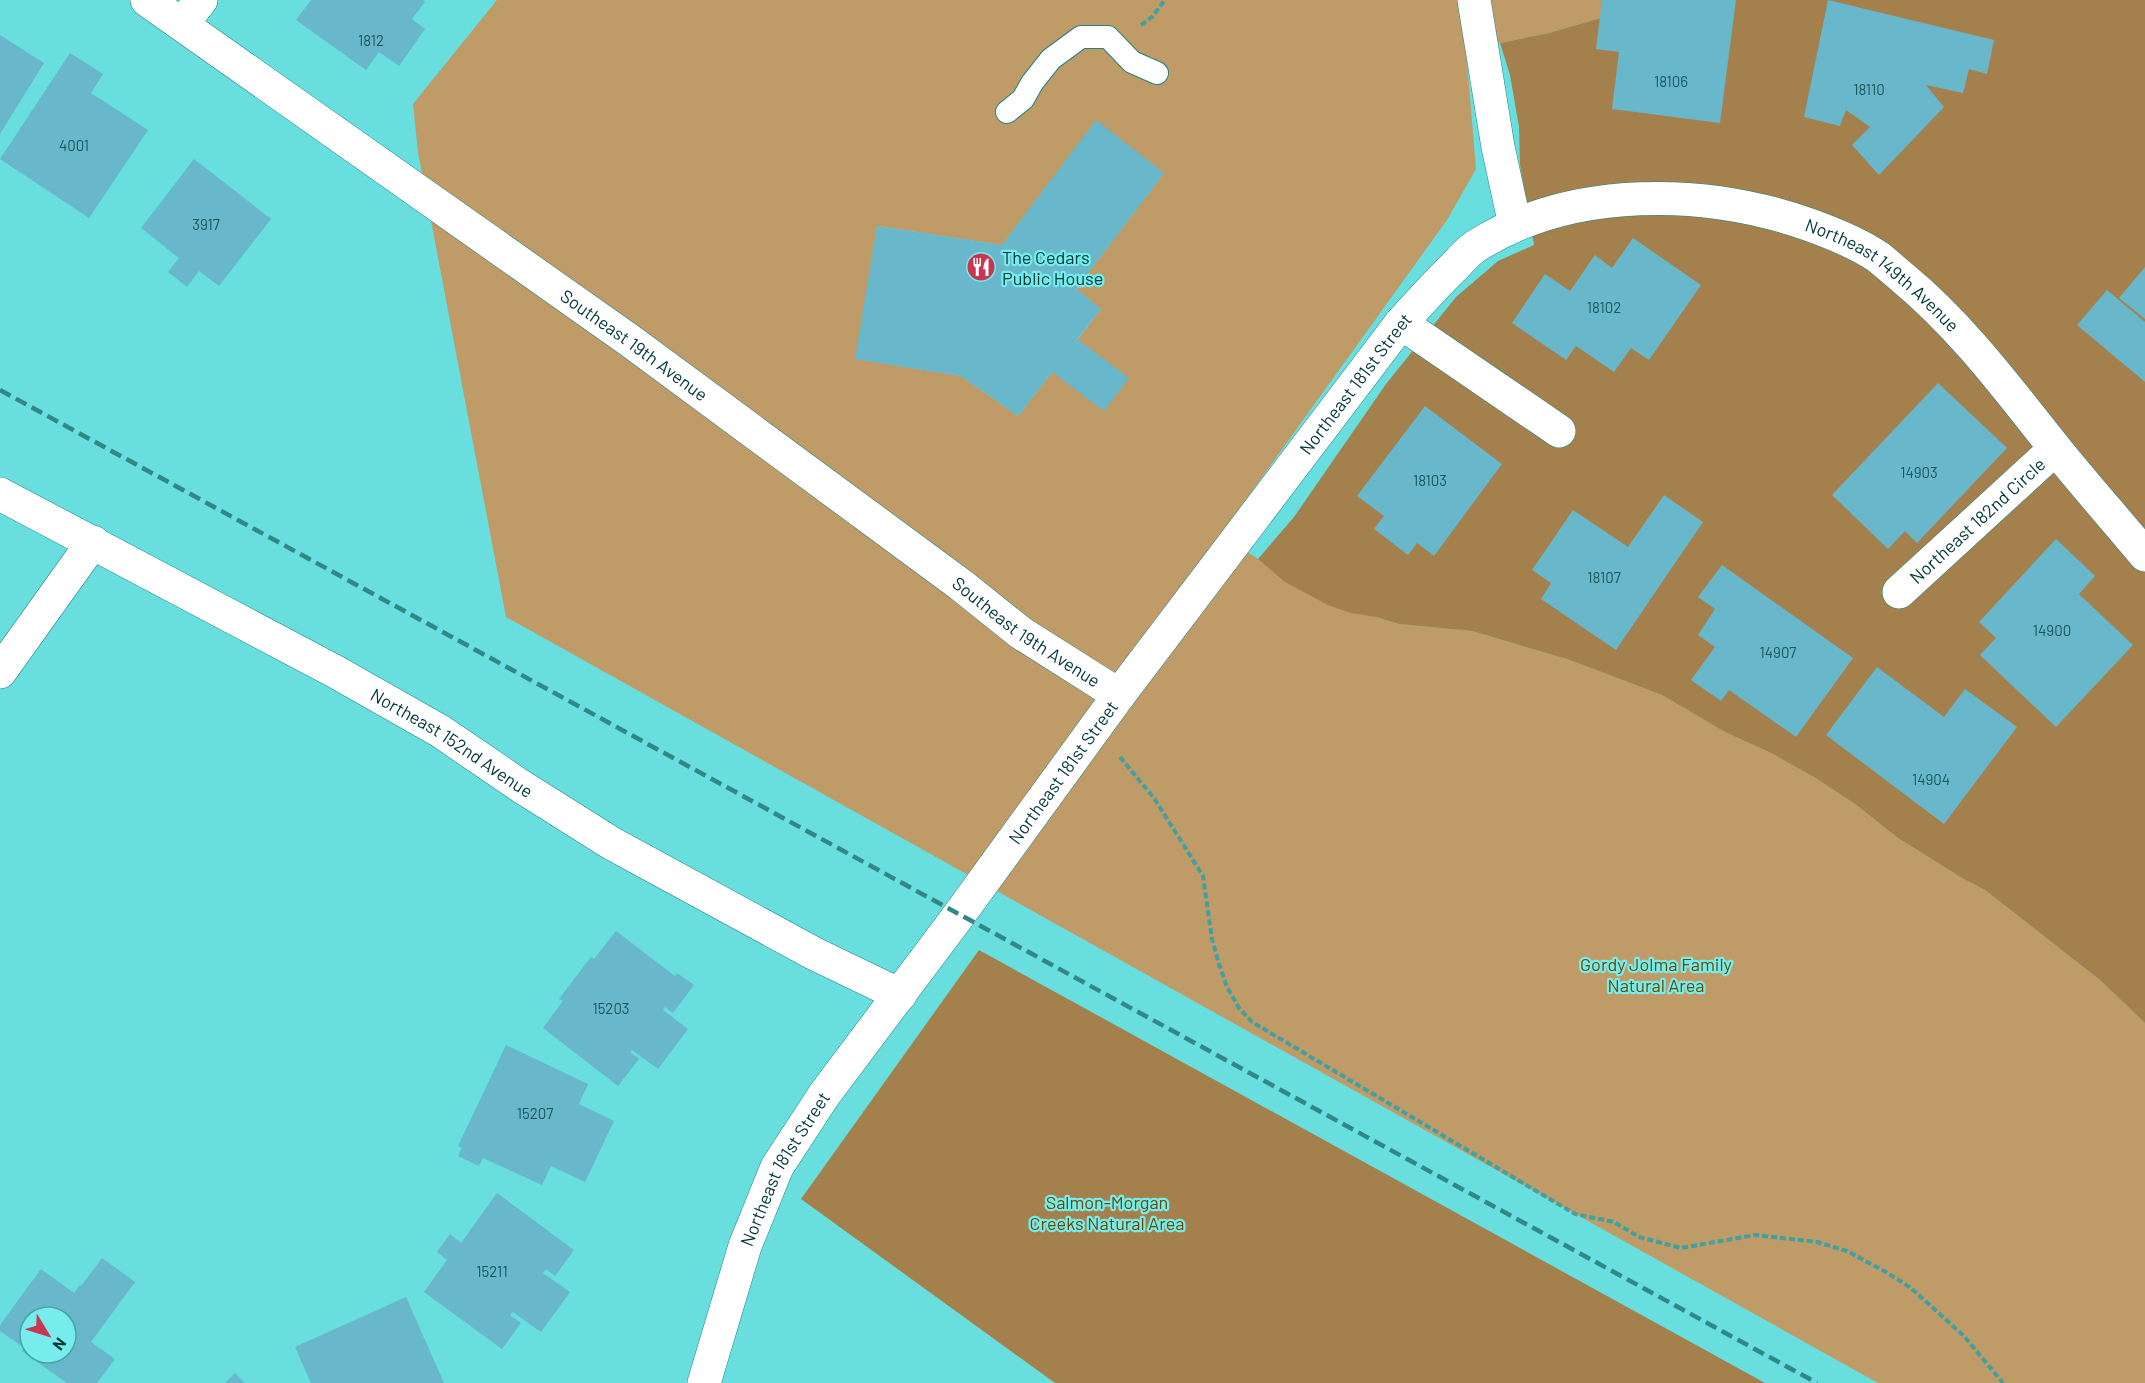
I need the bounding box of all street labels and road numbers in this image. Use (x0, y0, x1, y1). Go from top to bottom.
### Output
street label: Northeast 149th Avenue (1803, 213, 1964, 336)
street label: Southeast 19th Avenue (556, 284, 712, 405)
street label: Northeast 181st Street (1294, 308, 1416, 459)
street label: Northeast 182nd Circle (1905, 453, 2049, 588)
street label: Southeast 19th Avenue (948, 572, 1105, 691)
street label: Northeast 152nd Avenue (367, 683, 537, 802)
street label: Northeast 181st Street (1004, 696, 1122, 848)
street label: Northeast 181st Street (735, 1088, 834, 1249)

